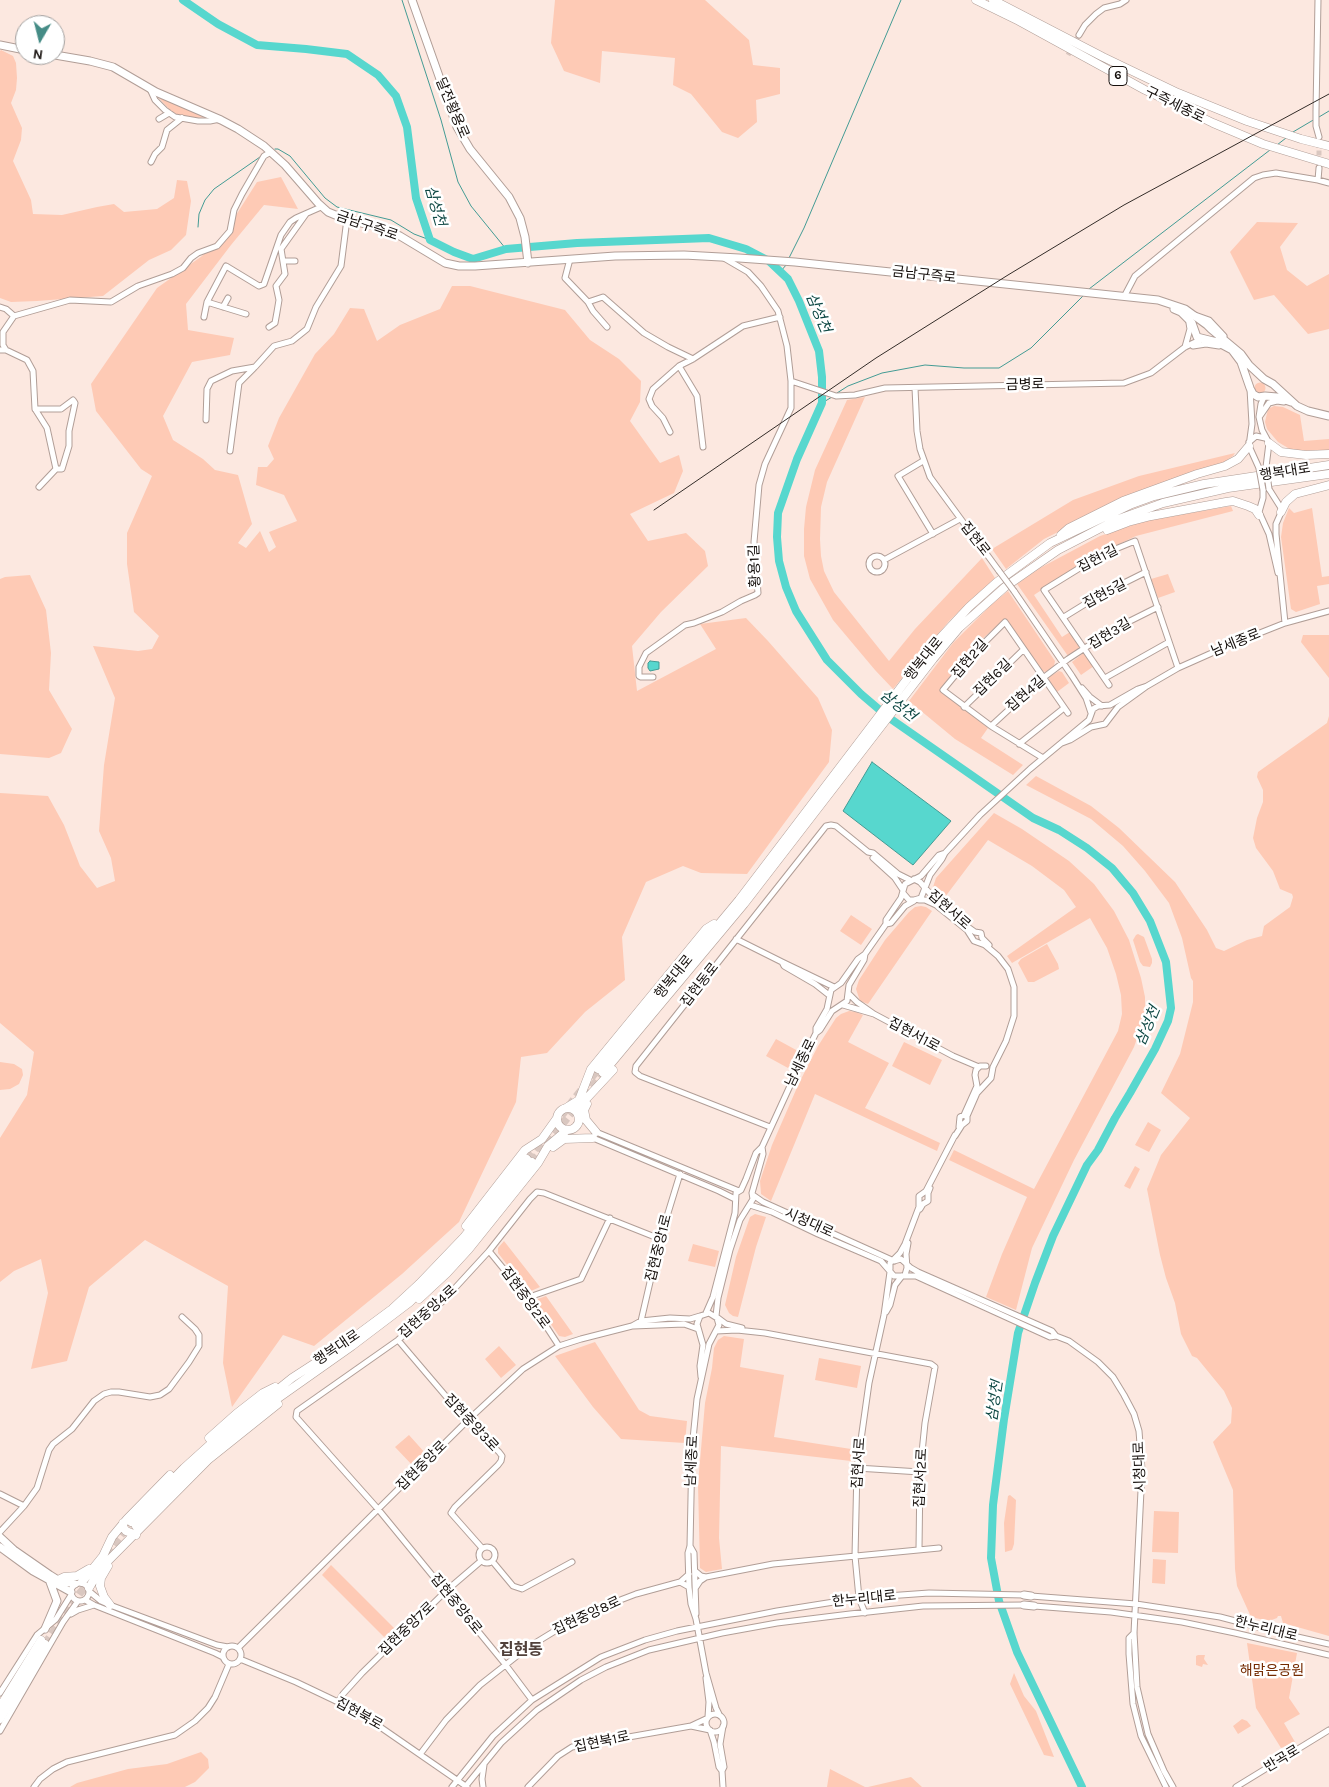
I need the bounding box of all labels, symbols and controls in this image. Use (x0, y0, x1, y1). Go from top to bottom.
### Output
north arrow (15, 15, 65, 65)
text: N (32, 45, 44, 63)
road number: 6 (1109, 66, 1127, 85)
street label: 달전황용로 (432, 75, 472, 141)
street label: 구즉세종로 (1142, 83, 1208, 127)
water label: 삼성천 (421, 184, 449, 228)
street label: 금남구즉로 (334, 208, 400, 244)
street label: 금남구즉로 (891, 263, 957, 287)
water label: 삼성천 (802, 290, 834, 336)
street label: 금병로 (1006, 376, 1044, 394)
street label: 행복대로 (1258, 460, 1312, 484)
street label: 집현로 (956, 519, 994, 559)
street label: 집현1길 (1075, 542, 1121, 576)
street label: 황용1길 (746, 544, 764, 588)
street label: 집현5길 (1081, 576, 1129, 612)
street label: 집현3길 (1086, 615, 1134, 653)
street label: 남세종로 (1209, 626, 1263, 660)
street label: 행복대로 (901, 634, 947, 684)
street label: 집현2길 (948, 636, 992, 682)
street label: 집현6길 (970, 656, 1016, 700)
street label: 집현4길 (1003, 672, 1049, 716)
water label: 삼성천 (876, 686, 920, 726)
street label: 집현서로 (924, 887, 974, 933)
street label: 행복대로 (651, 952, 697, 1002)
street label: 집현동로 (678, 960, 722, 1010)
water label: 삼성천 (1132, 1003, 1164, 1049)
street label: 집현서1로 (885, 1014, 943, 1056)
street label: 남세종로 (782, 1036, 820, 1090)
street label: 시청대로 (782, 1205, 836, 1241)
street label: 집현중앙1로 (642, 1212, 676, 1284)
street label: 집현중앙2로 (497, 1264, 553, 1332)
street label: 집현중앙4로 (396, 1282, 460, 1342)
street label: 행복대로 (311, 1327, 363, 1369)
water label: 삼성천 (983, 1379, 1007, 1423)
street label: 집현중앙3로 (440, 1391, 502, 1455)
street label: 남세종로 (682, 1435, 702, 1487)
street label: 집현중앙로 (393, 1437, 451, 1495)
street label: 집현서로 (849, 1437, 869, 1489)
street label: 시청대로 (1131, 1441, 1149, 1493)
street label: 집현서2로 (911, 1448, 931, 1508)
street label: 집현중앙6로 (427, 1571, 485, 1637)
street label: 한누리대로 (831, 1587, 897, 1611)
street label: 집현중앙8로 (550, 1593, 624, 1639)
street label: 집현중앙7로 (376, 1598, 438, 1660)
street label: 한누리대로 (1233, 1613, 1299, 1645)
district label: 집현동 (499, 1640, 543, 1660)
park label: 해맑은공원 (1240, 1663, 1304, 1679)
street label: 집현북로 (332, 1694, 386, 1734)
street label: 집현북1로 (573, 1728, 631, 1756)
street label: 반곡로 (1261, 1742, 1303, 1776)

